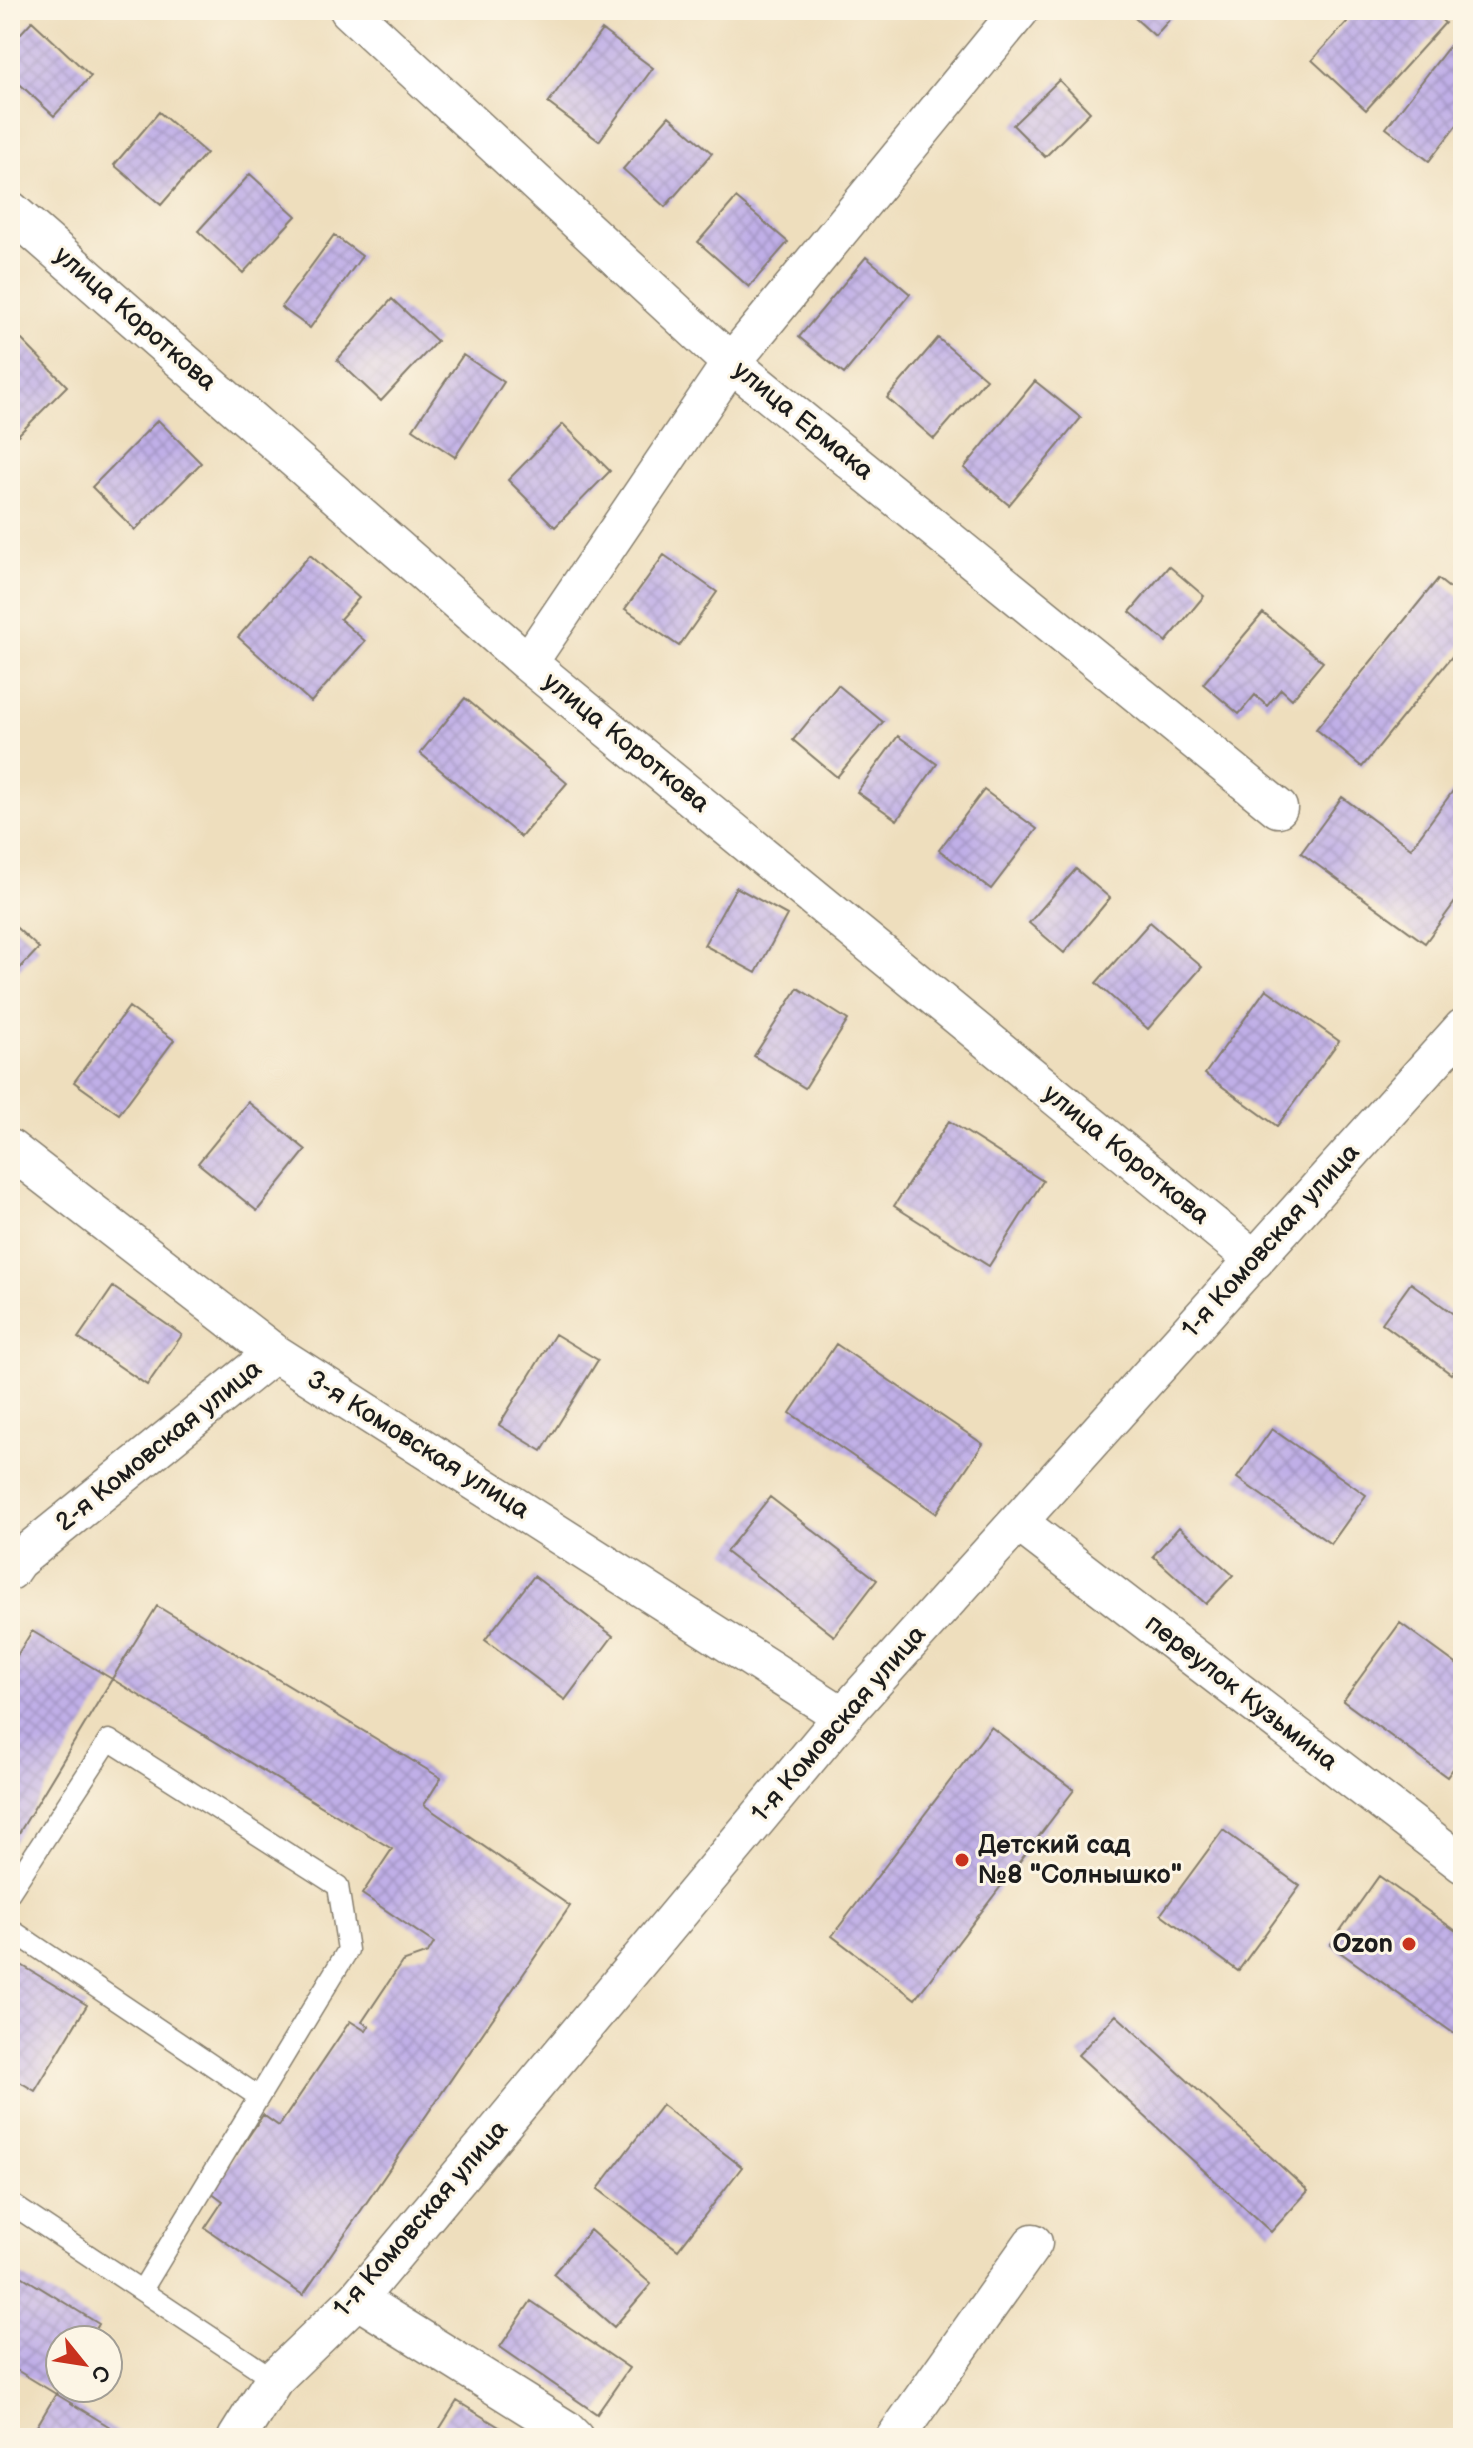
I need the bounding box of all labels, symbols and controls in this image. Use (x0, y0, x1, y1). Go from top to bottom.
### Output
street label: улица Короткова (47, 240, 223, 398)
street label: улица Ермака (726, 355, 880, 487)
street label: улица Короткова (537, 666, 715, 820)
street label: улица Короткова (1037, 1078, 1215, 1232)
street label: 1-я Комовская улица (1176, 1138, 1366, 1344)
street label: 2-я Комовская улица (50, 1353, 268, 1539)
street label: 3-я Комовская улица (301, 1364, 535, 1526)
street label: переулок Кузьмина (1139, 1608, 1343, 1778)
street label: 1-я Комовская улица (745, 1619, 933, 1829)
place label: Детский сад №8 "Солнышко" (978, 1830, 1182, 1891)
marker: Детский сад №8 "Солнышко" (953, 1851, 971, 1869)
place label: Ozon (1332, 1929, 1393, 1960)
marker: Ozon (1400, 1935, 1418, 1953)
street label: 1-я Комовская улица (327, 2114, 515, 2324)
north arrow (44, 2324, 124, 2404)
text: С (85, 2360, 116, 2387)

